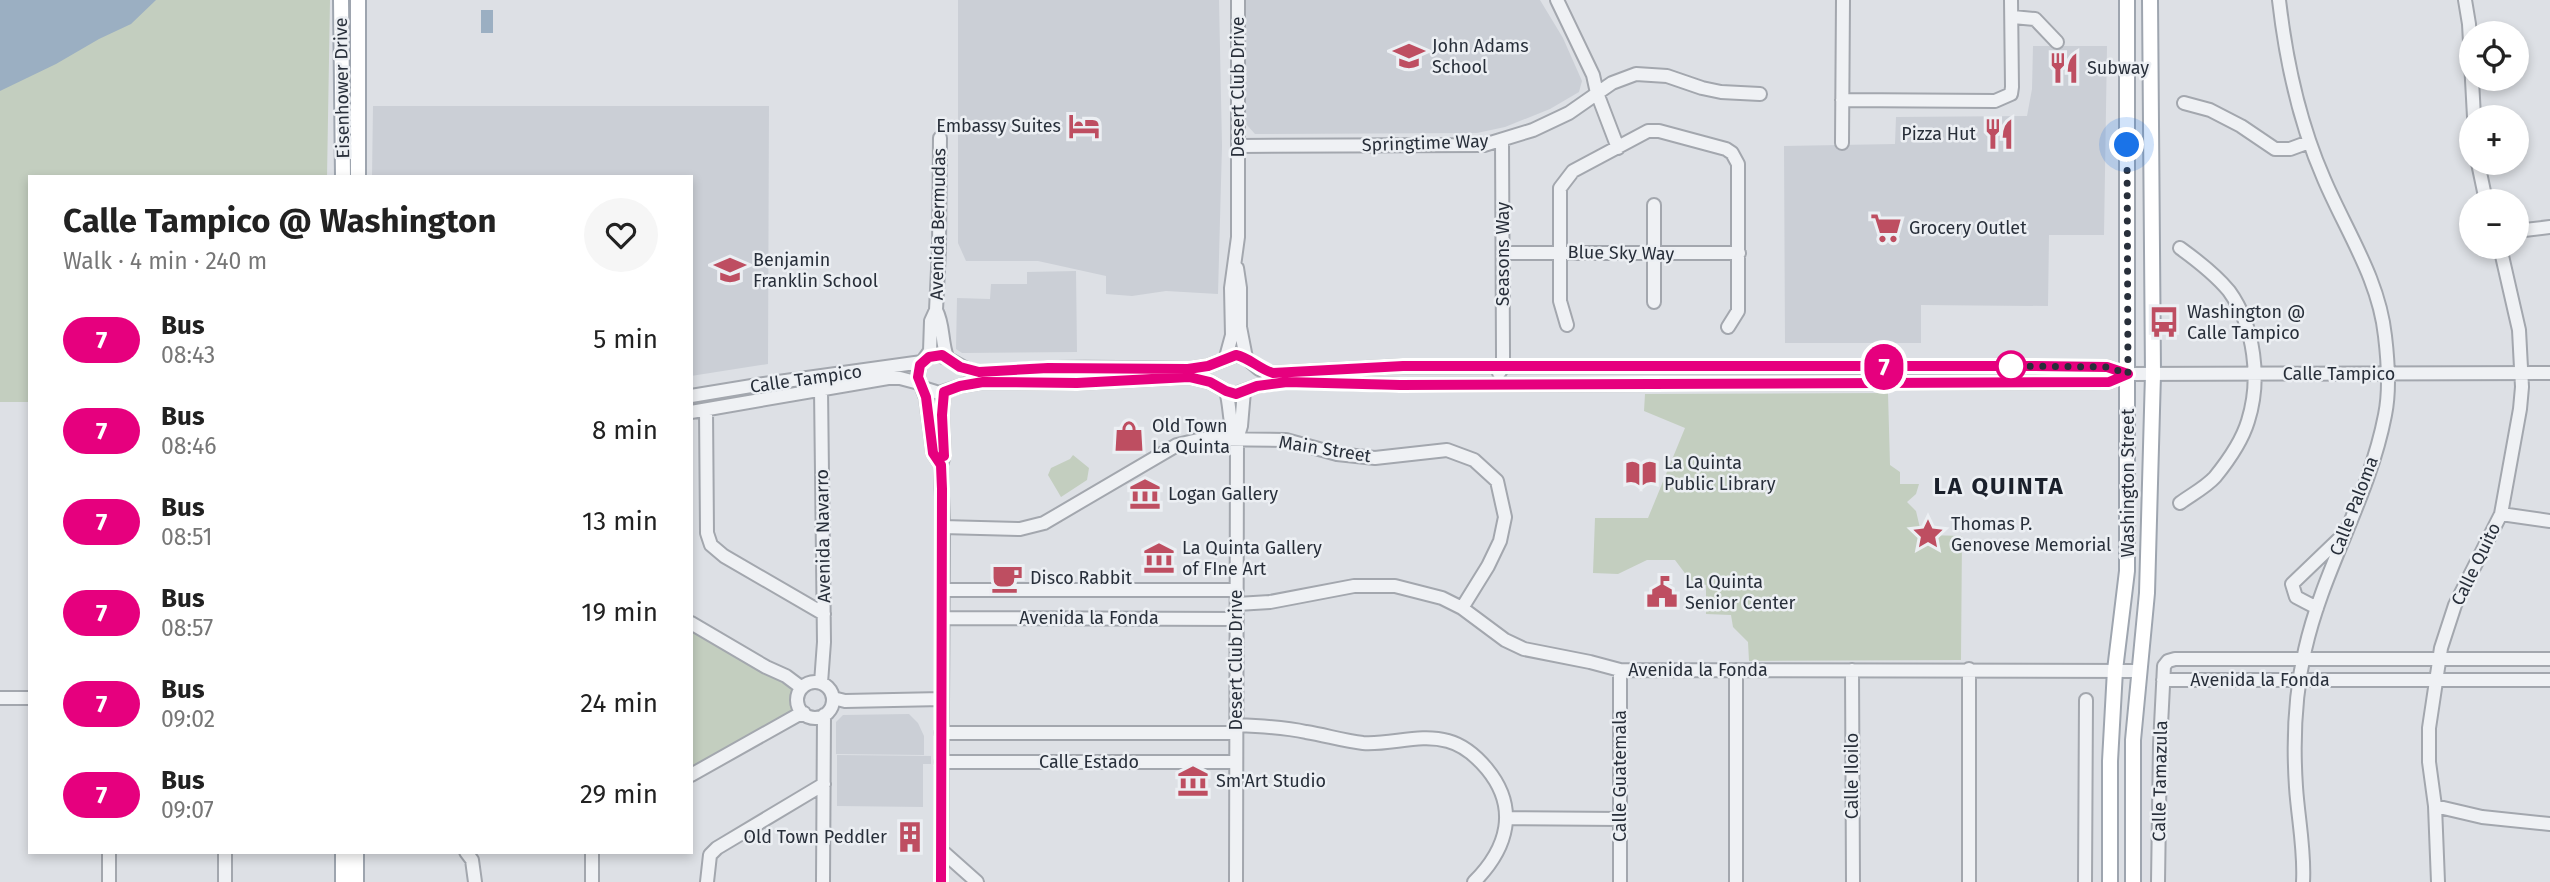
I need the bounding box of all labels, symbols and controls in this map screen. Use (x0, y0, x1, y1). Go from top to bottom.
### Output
street label: Desert Club Drive (1227, 16, 1249, 158)
street label: Eisenhower Drive (330, 17, 354, 159)
map controls (2459, 21, 2529, 259)
button: locate (2459, 21, 2529, 91)
place label: John Adams School (1432, 35, 1529, 78)
school or university icon: John Adams School (1392, 39, 1426, 73)
restaurant icon: Subway (2047, 51, 2081, 85)
place label: Subway (2087, 57, 2149, 79)
button: + (2459, 105, 2529, 175)
hotel icon: Embassy Suites (1067, 109, 1101, 143)
place label: Embassy Suites (936, 115, 1061, 137)
restaurant icon: Pizza Hut (1982, 117, 2016, 151)
place label: Pizza Hut (1901, 123, 1976, 145)
your location (2109, 127, 2144, 162)
street label: Springtime Way (1361, 130, 1489, 156)
street label: Avenida Bermudas (926, 148, 950, 300)
button: − (2459, 189, 2529, 259)
button: heart (584, 198, 658, 272)
text: Calle Tampico @ Washington (63, 201, 496, 241)
street label: Seasons Way (1492, 202, 1514, 306)
supermarket icon: Grocery Outlet (1869, 211, 1903, 245)
place label: Grocery Outlet (1909, 217, 2027, 239)
street label: Blue Sky Way (1567, 241, 1675, 265)
text: Walk · 4 min · 240 m (63, 247, 267, 275)
place label: Benjamin Franklin School (753, 249, 878, 292)
school or university icon: Benjamin Franklin School (713, 253, 747, 287)
place label: Washington @ Calle Tampico (2187, 301, 2305, 344)
bus stop icon: Washington @ Calle Tampico (2147, 305, 2181, 339)
text: Bus (161, 310, 204, 341)
text: 5 min (593, 324, 658, 355)
text: 7 (96, 326, 107, 354)
text: 08:43 (161, 341, 215, 369)
line badge: 7 (1861, 344, 1907, 390)
unlabelled marker (1996, 351, 2026, 381)
text: 7 (1878, 353, 1890, 381)
street label: Calle Tampico (749, 360, 863, 398)
street label: Calle Tampico (2283, 363, 2395, 385)
text: Bus (161, 401, 204, 432)
street label: Washington Street (2117, 408, 2139, 557)
text: 8 min (592, 415, 658, 446)
place label: Old Town La Quinta (1152, 415, 1230, 458)
text: 7 (96, 417, 107, 445)
shop icon: Old Town La Quinta (1112, 419, 1146, 453)
street label: Main Street (1277, 431, 1373, 467)
text: 08:46 (161, 432, 216, 460)
place label: La Quinta Public Library (1664, 452, 1776, 495)
street label: Calle Paloma (2325, 453, 2383, 559)
library icon: La Quinta Public Library (1624, 456, 1658, 490)
street label: Avenida Navarro (811, 469, 835, 603)
district label: LA QUINTA (1933, 472, 2065, 500)
museum icon: Logan Gallery (1128, 477, 1162, 511)
place label: Logan Gallery (1168, 483, 1278, 505)
text: Bus (161, 492, 204, 523)
text: 13 min (582, 506, 658, 537)
text: 7 (96, 508, 107, 536)
place label: Thomas P. Genovese Memorial (1951, 513, 2111, 556)
place icon: Thomas P. Genovese Memorial (1911, 517, 1945, 551)
street label: Calle Quito (2447, 519, 2505, 609)
text: 08:51 (161, 523, 212, 551)
place label: La Quinta Gallery of FIne Art (1182, 537, 1322, 580)
museum icon: La Quinta Gallery of FIne Art (1142, 541, 1176, 575)
cafe icon: Disco Rabbit (990, 561, 1024, 595)
place label: Disco Rabbit (1030, 567, 1133, 589)
place label: La Quinta Senior Center (1685, 571, 1796, 614)
public building icon: La Quinta Senior Center (1645, 575, 1679, 609)
text: Bus (161, 583, 204, 614)
street label: Desert Club Drive (1225, 589, 1247, 731)
text: 19 min (581, 597, 658, 628)
text: 7 (96, 599, 107, 627)
street label: Avenida la Fonda (1019, 607, 1159, 629)
text: 08:57 (161, 614, 213, 642)
street label: Avenida la Fonda (1628, 659, 1768, 681)
street label: Avenida la Fonda (2190, 669, 2330, 691)
text: Bus (161, 674, 204, 705)
text: 24 min (580, 688, 658, 719)
text: 7 (96, 690, 107, 718)
text: 09:02 (161, 705, 215, 733)
street label: Calle Guatemala (1609, 710, 1631, 842)
street label: Calle Tamazula (2148, 720, 2172, 842)
street label: Calle Iloilo (1841, 733, 1863, 819)
street label: Calle Estado (1039, 751, 1139, 773)
museum icon: Sm'Art Studio (1176, 764, 1210, 798)
text: Bus (161, 765, 204, 796)
place label: Sm'Art Studio (1216, 770, 1326, 792)
text: 29 min (580, 779, 658, 810)
text: 7 (96, 781, 107, 809)
text: 09:07 (161, 796, 214, 824)
building icon: Old Town Peddler (893, 820, 927, 854)
place label: Old Town Peddler (744, 826, 887, 848)

